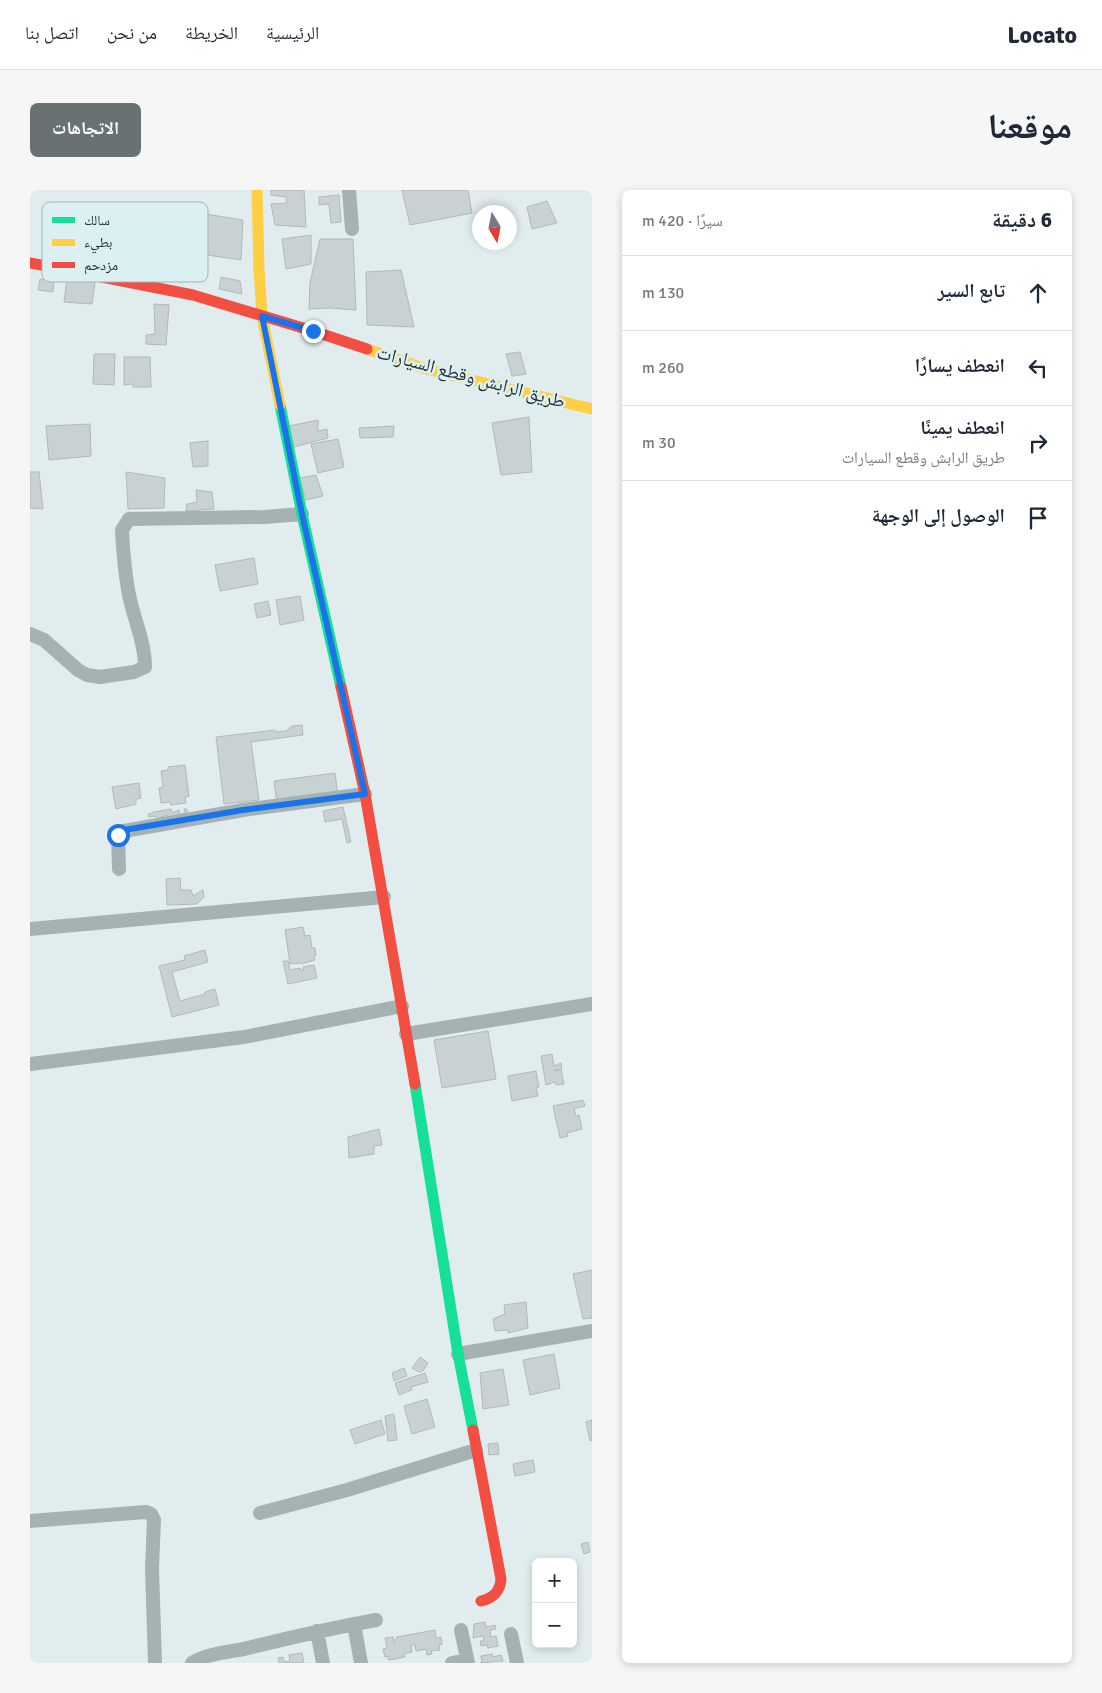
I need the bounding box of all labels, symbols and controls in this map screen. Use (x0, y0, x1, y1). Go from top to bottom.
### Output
text: Locato (1007, 20, 1077, 50)
text: اتصل بنا (25, 22, 79, 44)
text: من نحن (107, 22, 157, 44)
text: الخريطة (185, 22, 238, 44)
text: الرئيسية (266, 22, 319, 44)
button: الاتجاهات (30, 103, 141, 157)
text: موقعنا (987, 105, 1072, 148)
legend (42, 202, 208, 282)
north arrow (472, 205, 517, 250)
text: 6 دقيقة (992, 207, 1052, 233)
text: سيرًا · 420 m (642, 211, 723, 231)
text: سالك (84, 212, 110, 229)
text: بطيء (84, 234, 113, 254)
text: مزدحم (84, 257, 118, 275)
text: تابع السير (937, 279, 1005, 303)
icon: ahead (1024, 279, 1052, 307)
text: 130 m (642, 283, 684, 303)
route end (302, 320, 325, 343)
street label: طريق الرابش وقطع السيارات (374, 340, 568, 414)
text: انعطف يسارًا (915, 354, 1005, 378)
icon: left (1024, 354, 1052, 382)
text: 260 m (642, 358, 684, 378)
text: انعطف يمينًا (920, 416, 1005, 440)
icon: right (1024, 429, 1052, 457)
text: 30 m (642, 433, 676, 453)
text: طريق الرابش وقطع السيارات (842, 448, 1005, 468)
text: الوصول إلى الوجهة (872, 504, 1005, 528)
icon: arrive (1024, 504, 1052, 532)
route start (107, 824, 130, 847)
map controls (532, 1558, 577, 1648)
button: + (532, 1558, 577, 1603)
button: − (532, 1603, 577, 1648)

